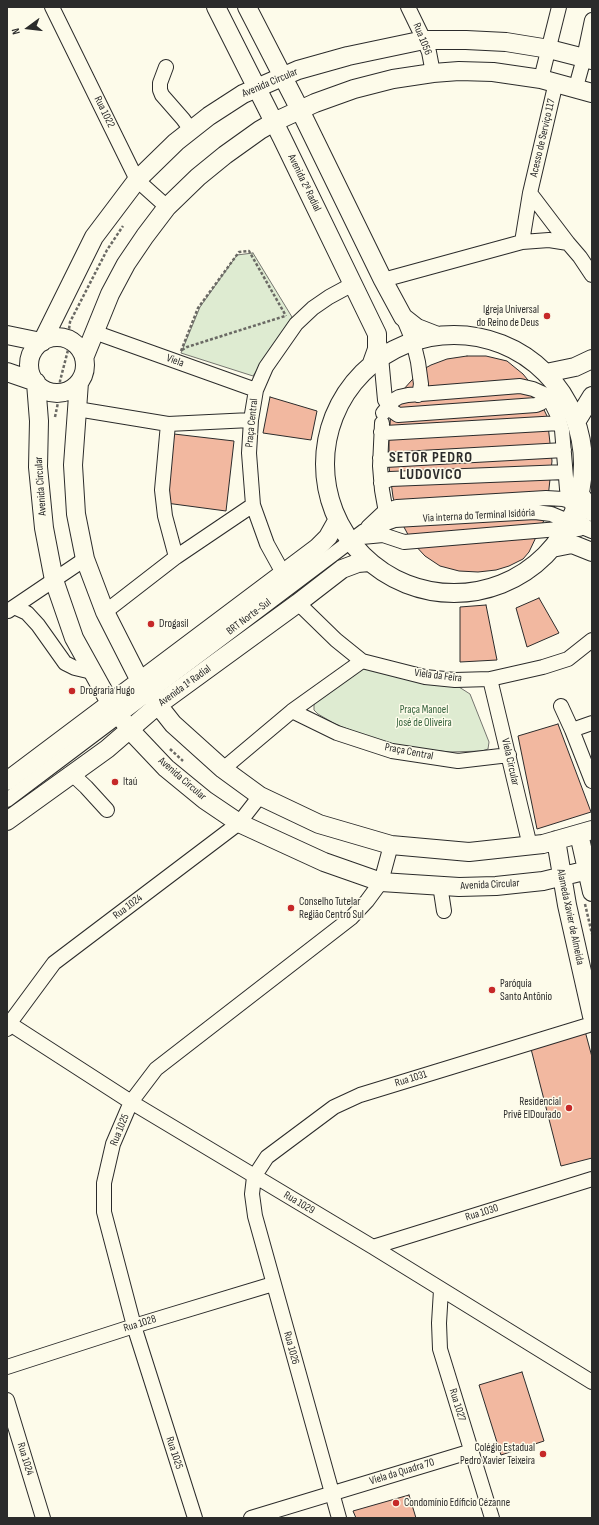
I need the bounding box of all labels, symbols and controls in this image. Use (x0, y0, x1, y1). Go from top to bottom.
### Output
north arrow (8, 8, 48, 48)
street label: Rua 1056 (410, 21, 434, 57)
text: N (9, 27, 23, 36)
street label: Avenida Circular (240, 65, 300, 101)
street label: Rua 1022 (91, 94, 117, 130)
street label: Acesso de Serviço 117 (528, 98, 558, 178)
street label: Avenida 2ª Radial (284, 152, 324, 214)
place label: Igreja Universal do Reino de Deus (477, 303, 539, 329)
marker: Igreja Universal do Reino de Deus (542, 311, 552, 321)
street label: Viela (164, 352, 186, 370)
street label: Praça Central (243, 398, 261, 448)
district label: SETOR PEDRO LUDOVICO (389, 449, 473, 484)
street label: Avenida Circular (32, 456, 50, 516)
street label: Via interna do Terminal Isidória (423, 506, 535, 526)
street label: BRT Norte-Sul (224, 596, 274, 638)
place label: Drogasil (159, 617, 188, 631)
marker: Drogasil (146, 619, 156, 629)
street label: Avenida 1ª Radial (156, 663, 214, 709)
street label: Viela da Feira (414, 667, 462, 685)
place label: Drograria Hugo (80, 684, 135, 698)
marker: Drograria Hugo (67, 686, 77, 696)
park label: Praça Manoel José de Oliveira (396, 703, 452, 729)
street label: Viela Circular (498, 737, 522, 787)
street label: Praça Central (384, 741, 434, 763)
street label: Avenida Circular (155, 755, 209, 803)
place label: Itaú (123, 775, 137, 789)
marker: Itaú (110, 777, 120, 787)
street label: Alameda Xavier de Almeida (553, 868, 587, 966)
street label: Avenida Circular (460, 877, 520, 893)
street label: Rua 1024 (111, 892, 145, 922)
place label: Conselho Tutelar Região Centro Sul (299, 895, 364, 921)
marker: Conselho Tutelar Região Centro Sul (286, 903, 296, 913)
place label: Paróquia Santo Antônio (500, 977, 552, 1003)
marker: Paróquia Santo Antônio (487, 985, 497, 995)
street label: Rua 1031 (393, 1068, 429, 1090)
place label: Residencial Privê ElDourado (503, 1095, 561, 1121)
marker: Residencial Privê ElDourado (564, 1103, 574, 1113)
street label: Rua 1025 (108, 1112, 132, 1148)
street label: Rua 1029 (281, 1189, 317, 1217)
street label: Rua 1030 (464, 1202, 500, 1224)
street label: Rua 1028 (122, 1313, 158, 1335)
street label: Rua 1026 (280, 1330, 302, 1366)
street label: Rua 1027 (446, 1387, 468, 1423)
street label: Rua 1025 (163, 1435, 185, 1471)
street label: Rua 1024 (14, 1441, 36, 1477)
place label: Colégio Estadual Pedro Xavier Teixeira (460, 1441, 535, 1467)
marker: Colégio Estadual Pedro Xavier Teixeira (538, 1449, 548, 1459)
street label: Viela da Quadra 70 (368, 1456, 436, 1488)
place label: Condomínio Edíficio Cézanne (404, 1496, 510, 1510)
marker: Condomínio Edíficio Cézanne (391, 1498, 401, 1508)

